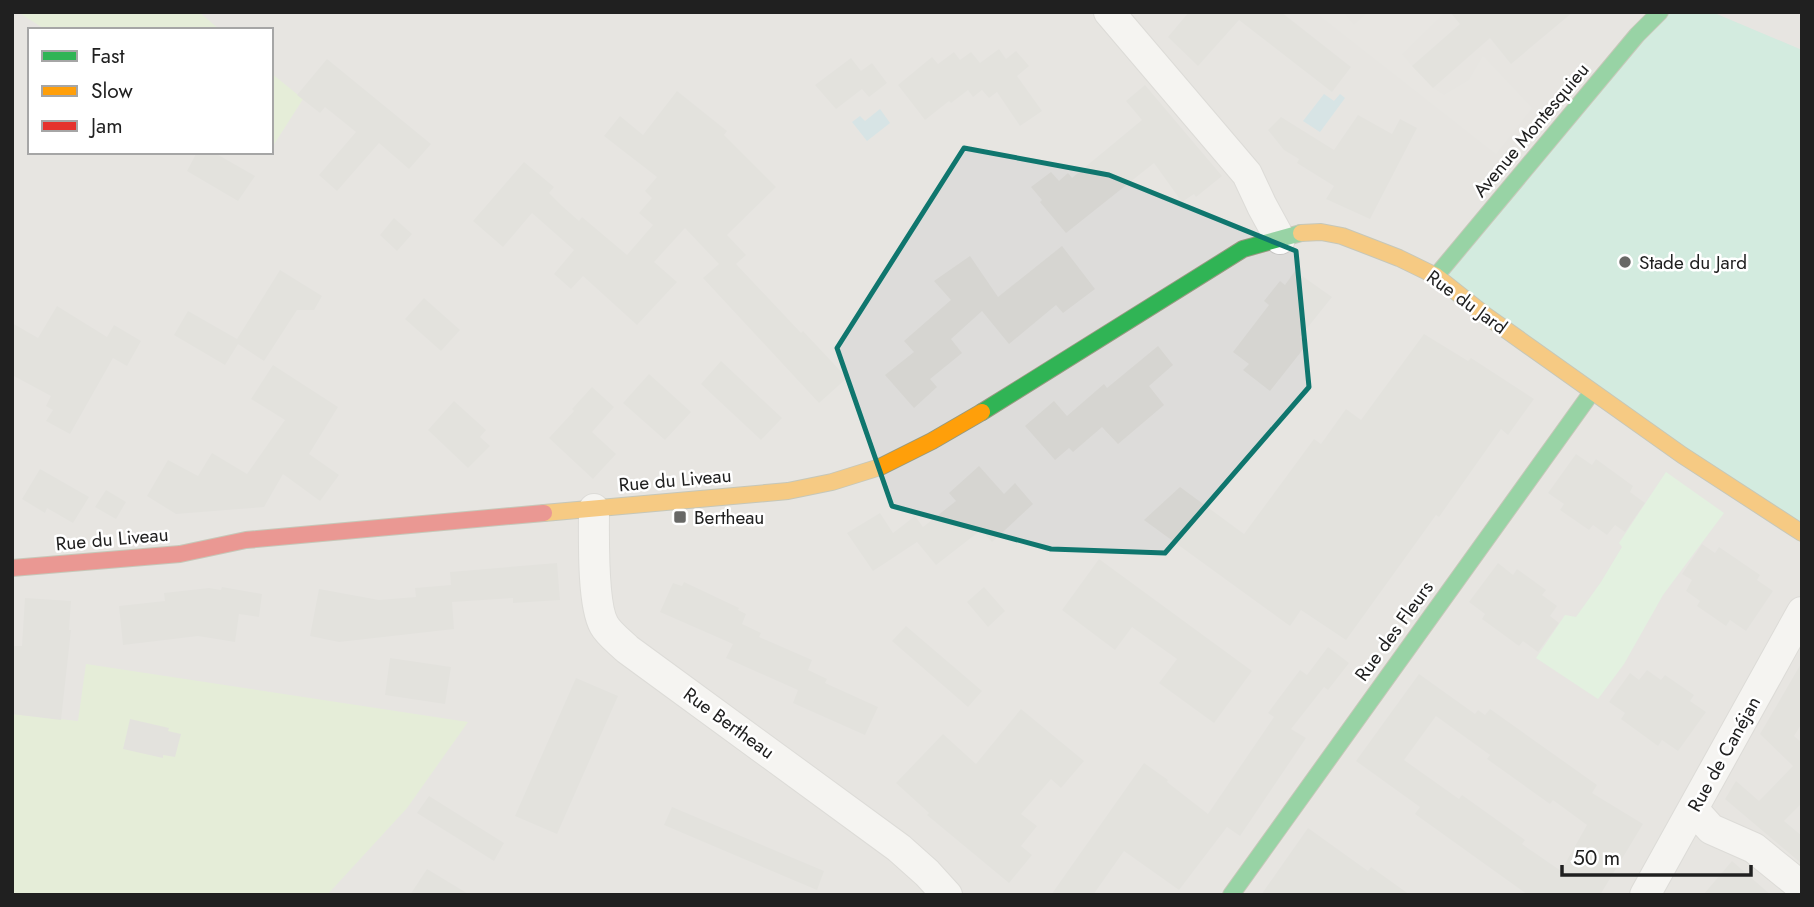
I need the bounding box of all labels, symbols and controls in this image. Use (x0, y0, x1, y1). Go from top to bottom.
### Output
legend (28, 28, 273, 154)
text: Fast (91, 41, 124, 71)
street label: Avenue Montesquieu (1467, 57, 1595, 203)
text: Slow (91, 76, 133, 106)
text: Jam (88, 111, 123, 141)
place label: Stade du Jard (1639, 249, 1747, 276)
marker: Stade du Jard (1617, 254, 1633, 270)
street label: Rue du Jard (1421, 264, 1513, 340)
street label: Rue du Liveau (617, 462, 733, 498)
place label: Bertheau (694, 504, 764, 531)
marker: Bertheau (672, 509, 688, 525)
street label: Rue du Liveau (54, 521, 170, 557)
street label: Rue des Fleurs (1348, 575, 1440, 687)
street label: Rue Bertheau (678, 681, 780, 765)
street label: Rue de Canéjan (1681, 691, 1767, 817)
scale bar (1562, 834, 1751, 878)
text: 50 m (1573, 843, 1620, 873)

